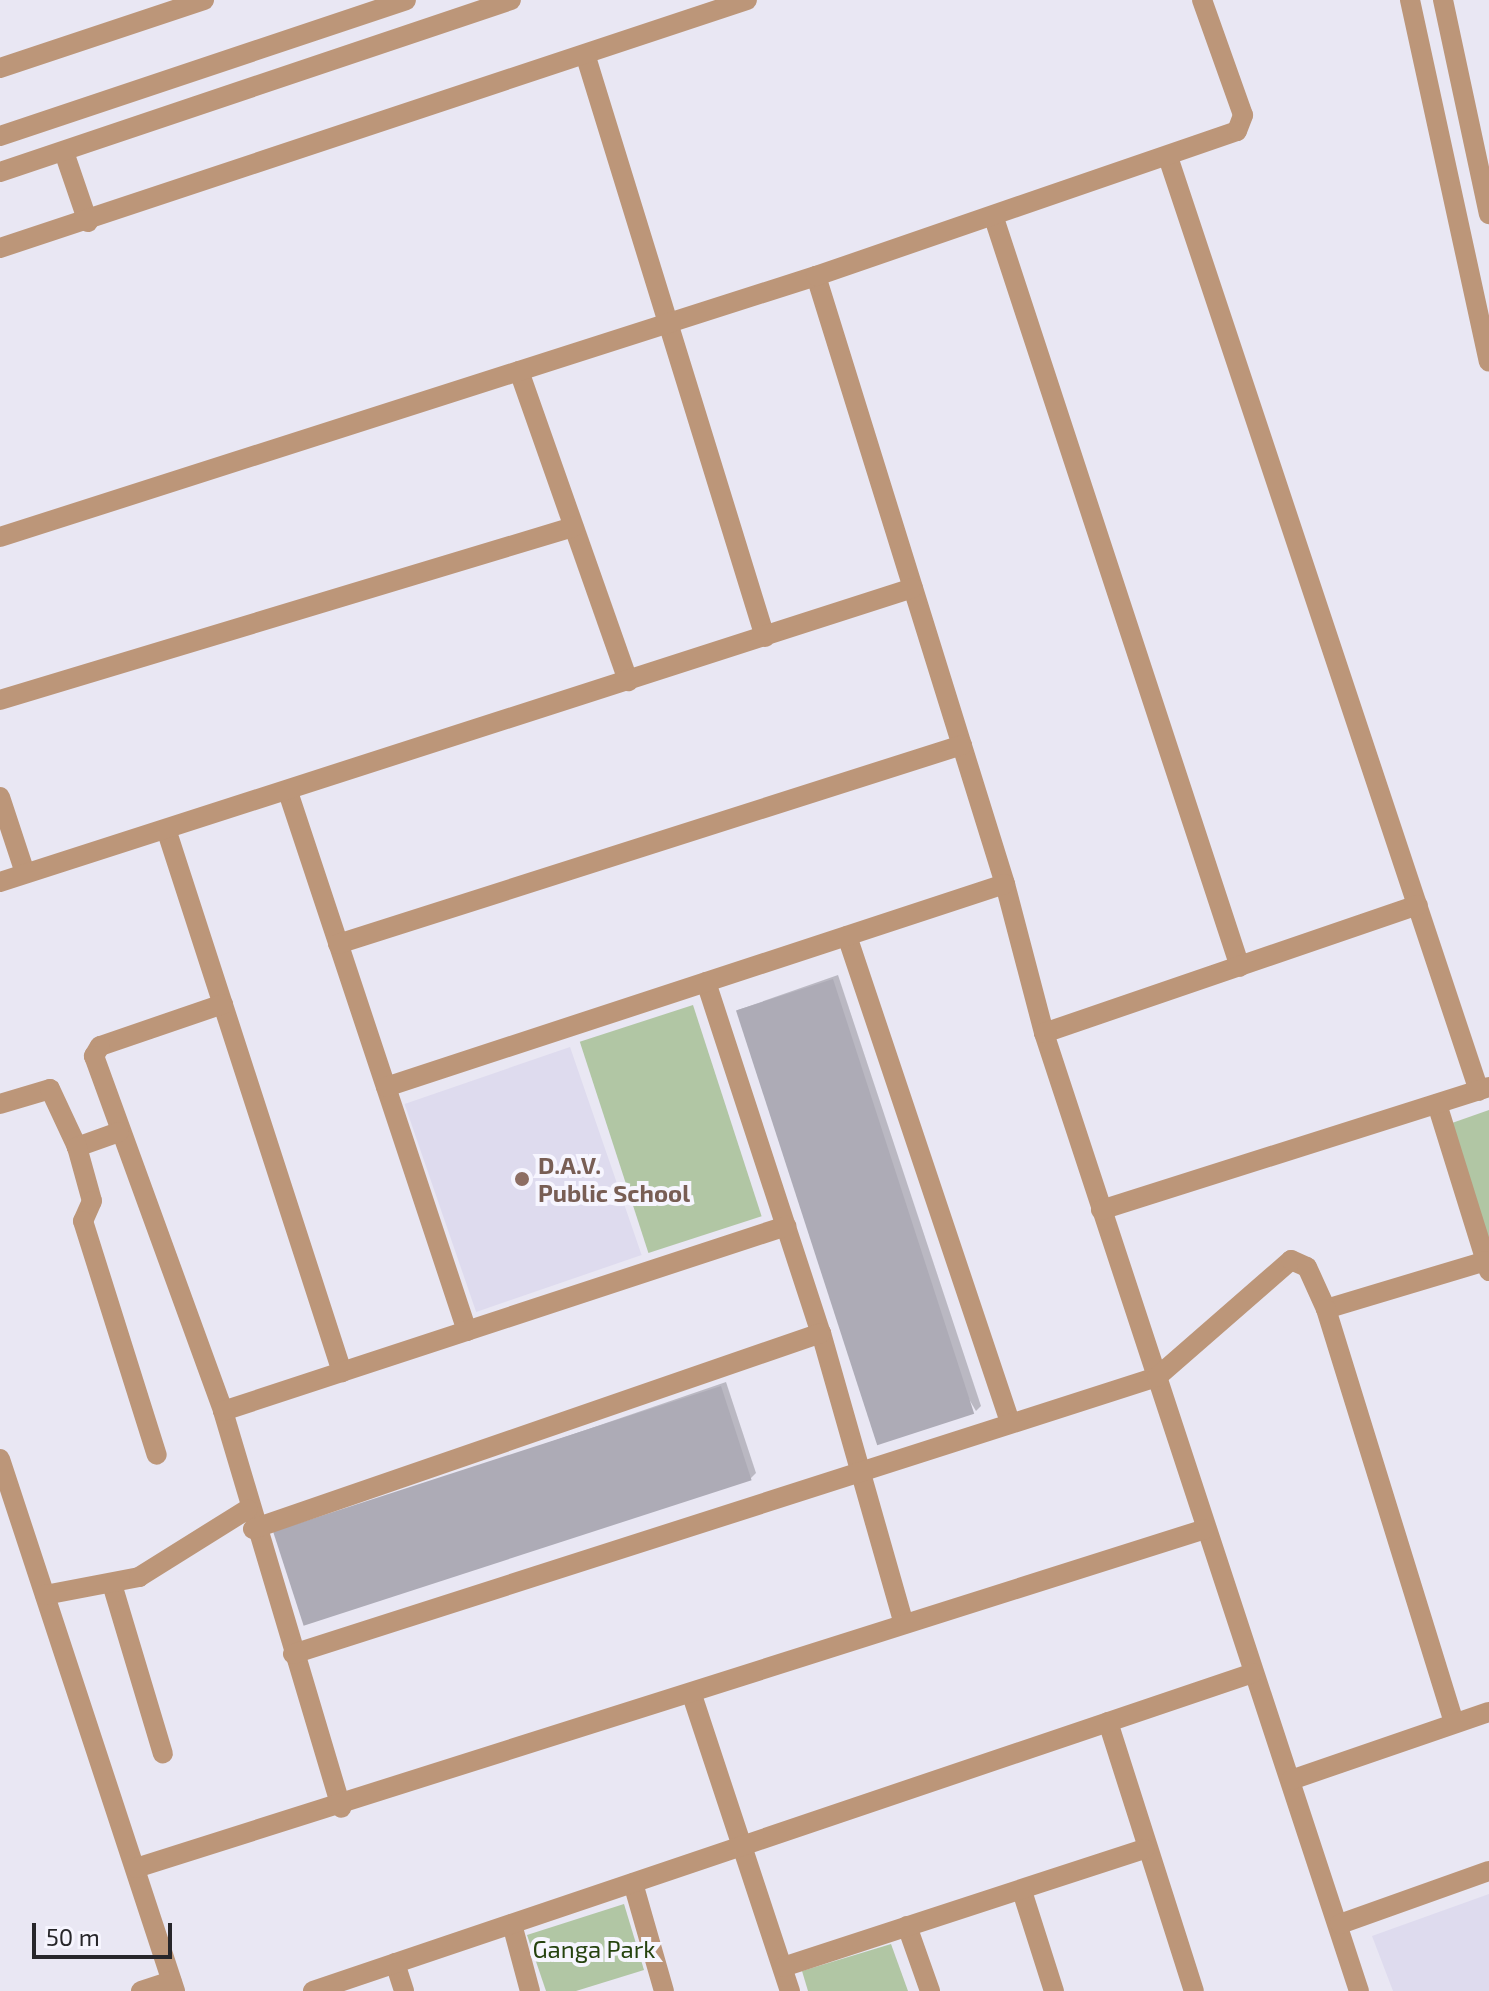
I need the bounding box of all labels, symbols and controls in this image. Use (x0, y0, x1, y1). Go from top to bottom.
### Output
place label: D.A.V. Public School (538, 1151, 690, 1207)
marker: D.A.V. Public School (513, 1170, 531, 1188)
scale bar (36, 1907, 176, 1957)
text: 50 m (46, 1922, 100, 1951)
park label: Ganga Park (532, 1935, 656, 1963)

